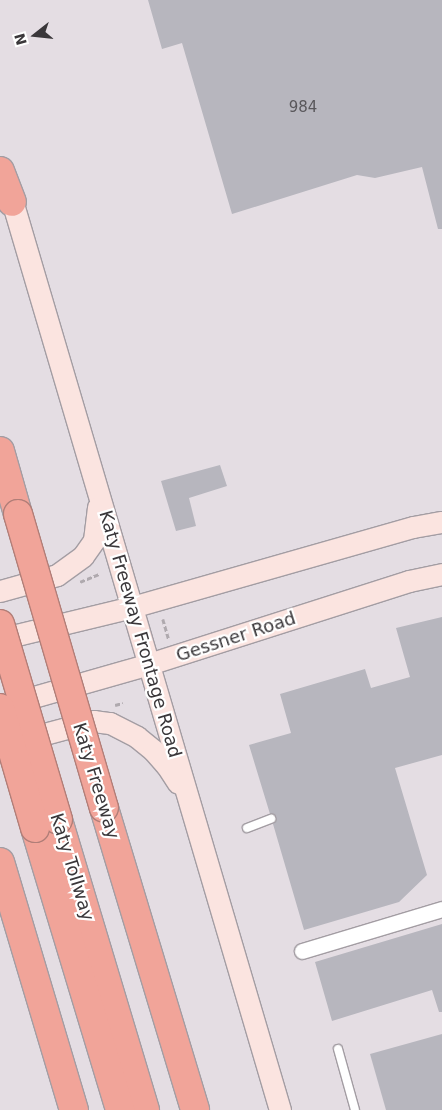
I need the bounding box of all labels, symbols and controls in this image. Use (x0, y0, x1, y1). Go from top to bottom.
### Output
north arrow (10, 10, 60, 60)
text: N (11, 31, 30, 47)
house number: 984 (289, 99, 317, 117)
street label: Katy Freeway Frontage Road (94, 508, 186, 760)
street label: Gessner Road (173, 607, 299, 667)
street label: Katy Freeway (68, 720, 124, 842)
street label: Katy Tollway (45, 811, 99, 923)

